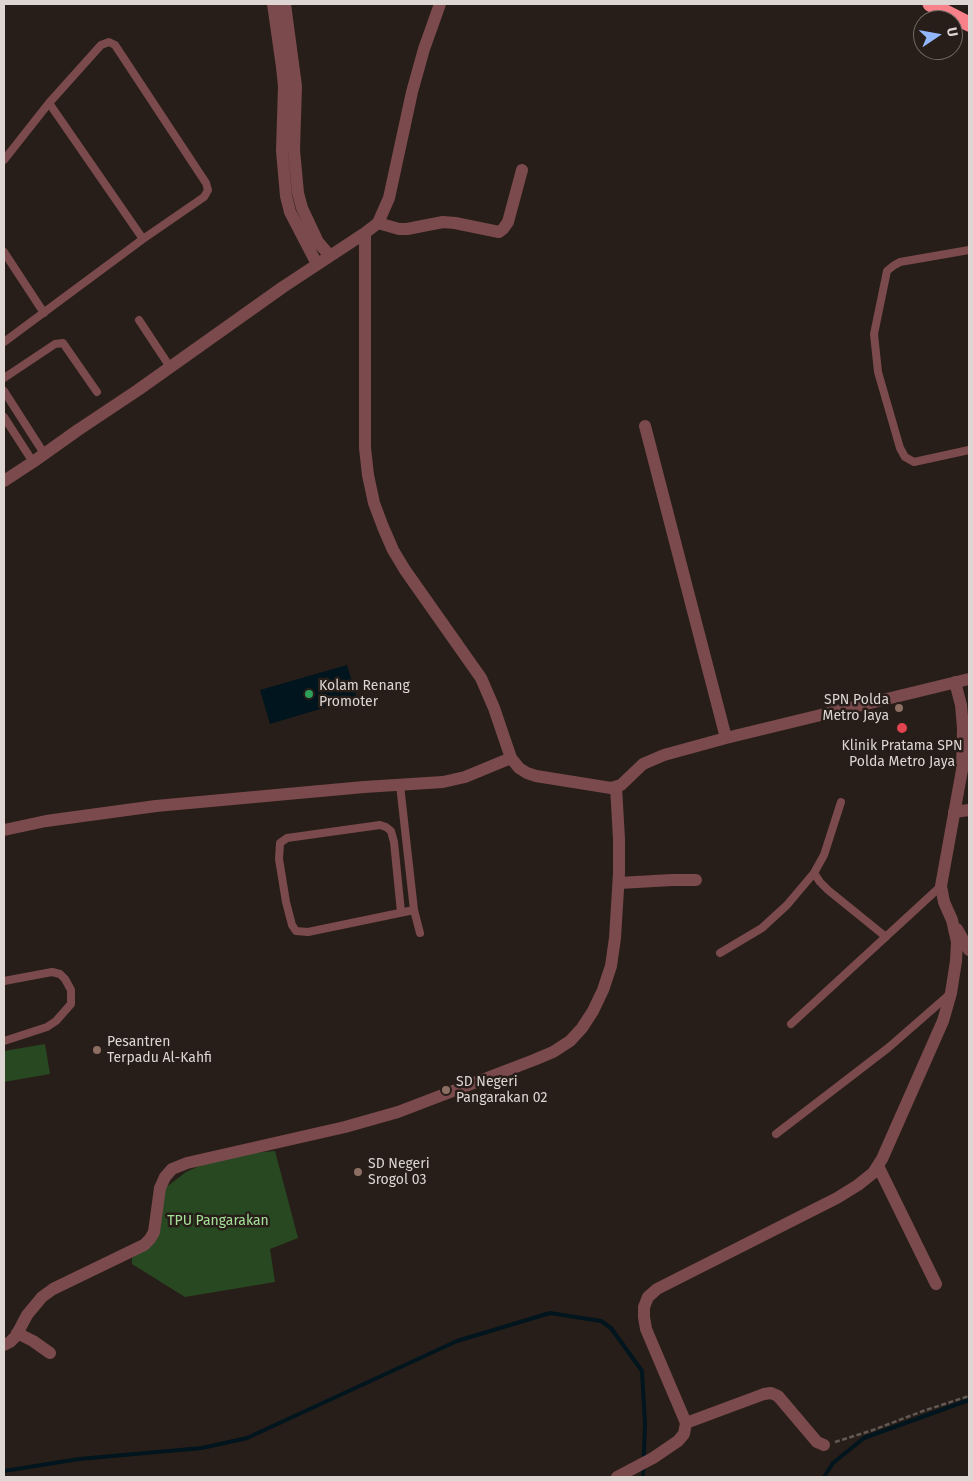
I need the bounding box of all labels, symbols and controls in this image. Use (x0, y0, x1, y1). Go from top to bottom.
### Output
north arrow (913, 10, 963, 60)
text: U (943, 26, 961, 38)
place label: Kolam Renang Promoter (319, 678, 410, 710)
marker: Kolam Renang Promoter (303, 688, 315, 700)
place label: SPN Polda Metro Jaya (823, 692, 889, 724)
marker: SPN Polda Metro Jaya (893, 702, 905, 714)
marker: Klinik Pratama SPN Polda Metro Jaya (895, 721, 909, 735)
place label: Klinik Pratama SPN Polda Metro Jaya (842, 738, 962, 770)
place label: Pesantren Terpadu Al-Kahfi (107, 1034, 212, 1066)
marker: Pesantren Terpadu Al-Kahfi (91, 1044, 103, 1056)
place label: SD Negeri Pangarakan 02 (456, 1074, 547, 1106)
marker: SD Negeri Pangarakan 02 (440, 1084, 452, 1096)
place label: SD Negeri Srogol 03 (368, 1156, 430, 1188)
marker: SD Negeri Srogol 03 (352, 1166, 364, 1178)
park label: TPU Pangarakan (167, 1213, 269, 1229)

